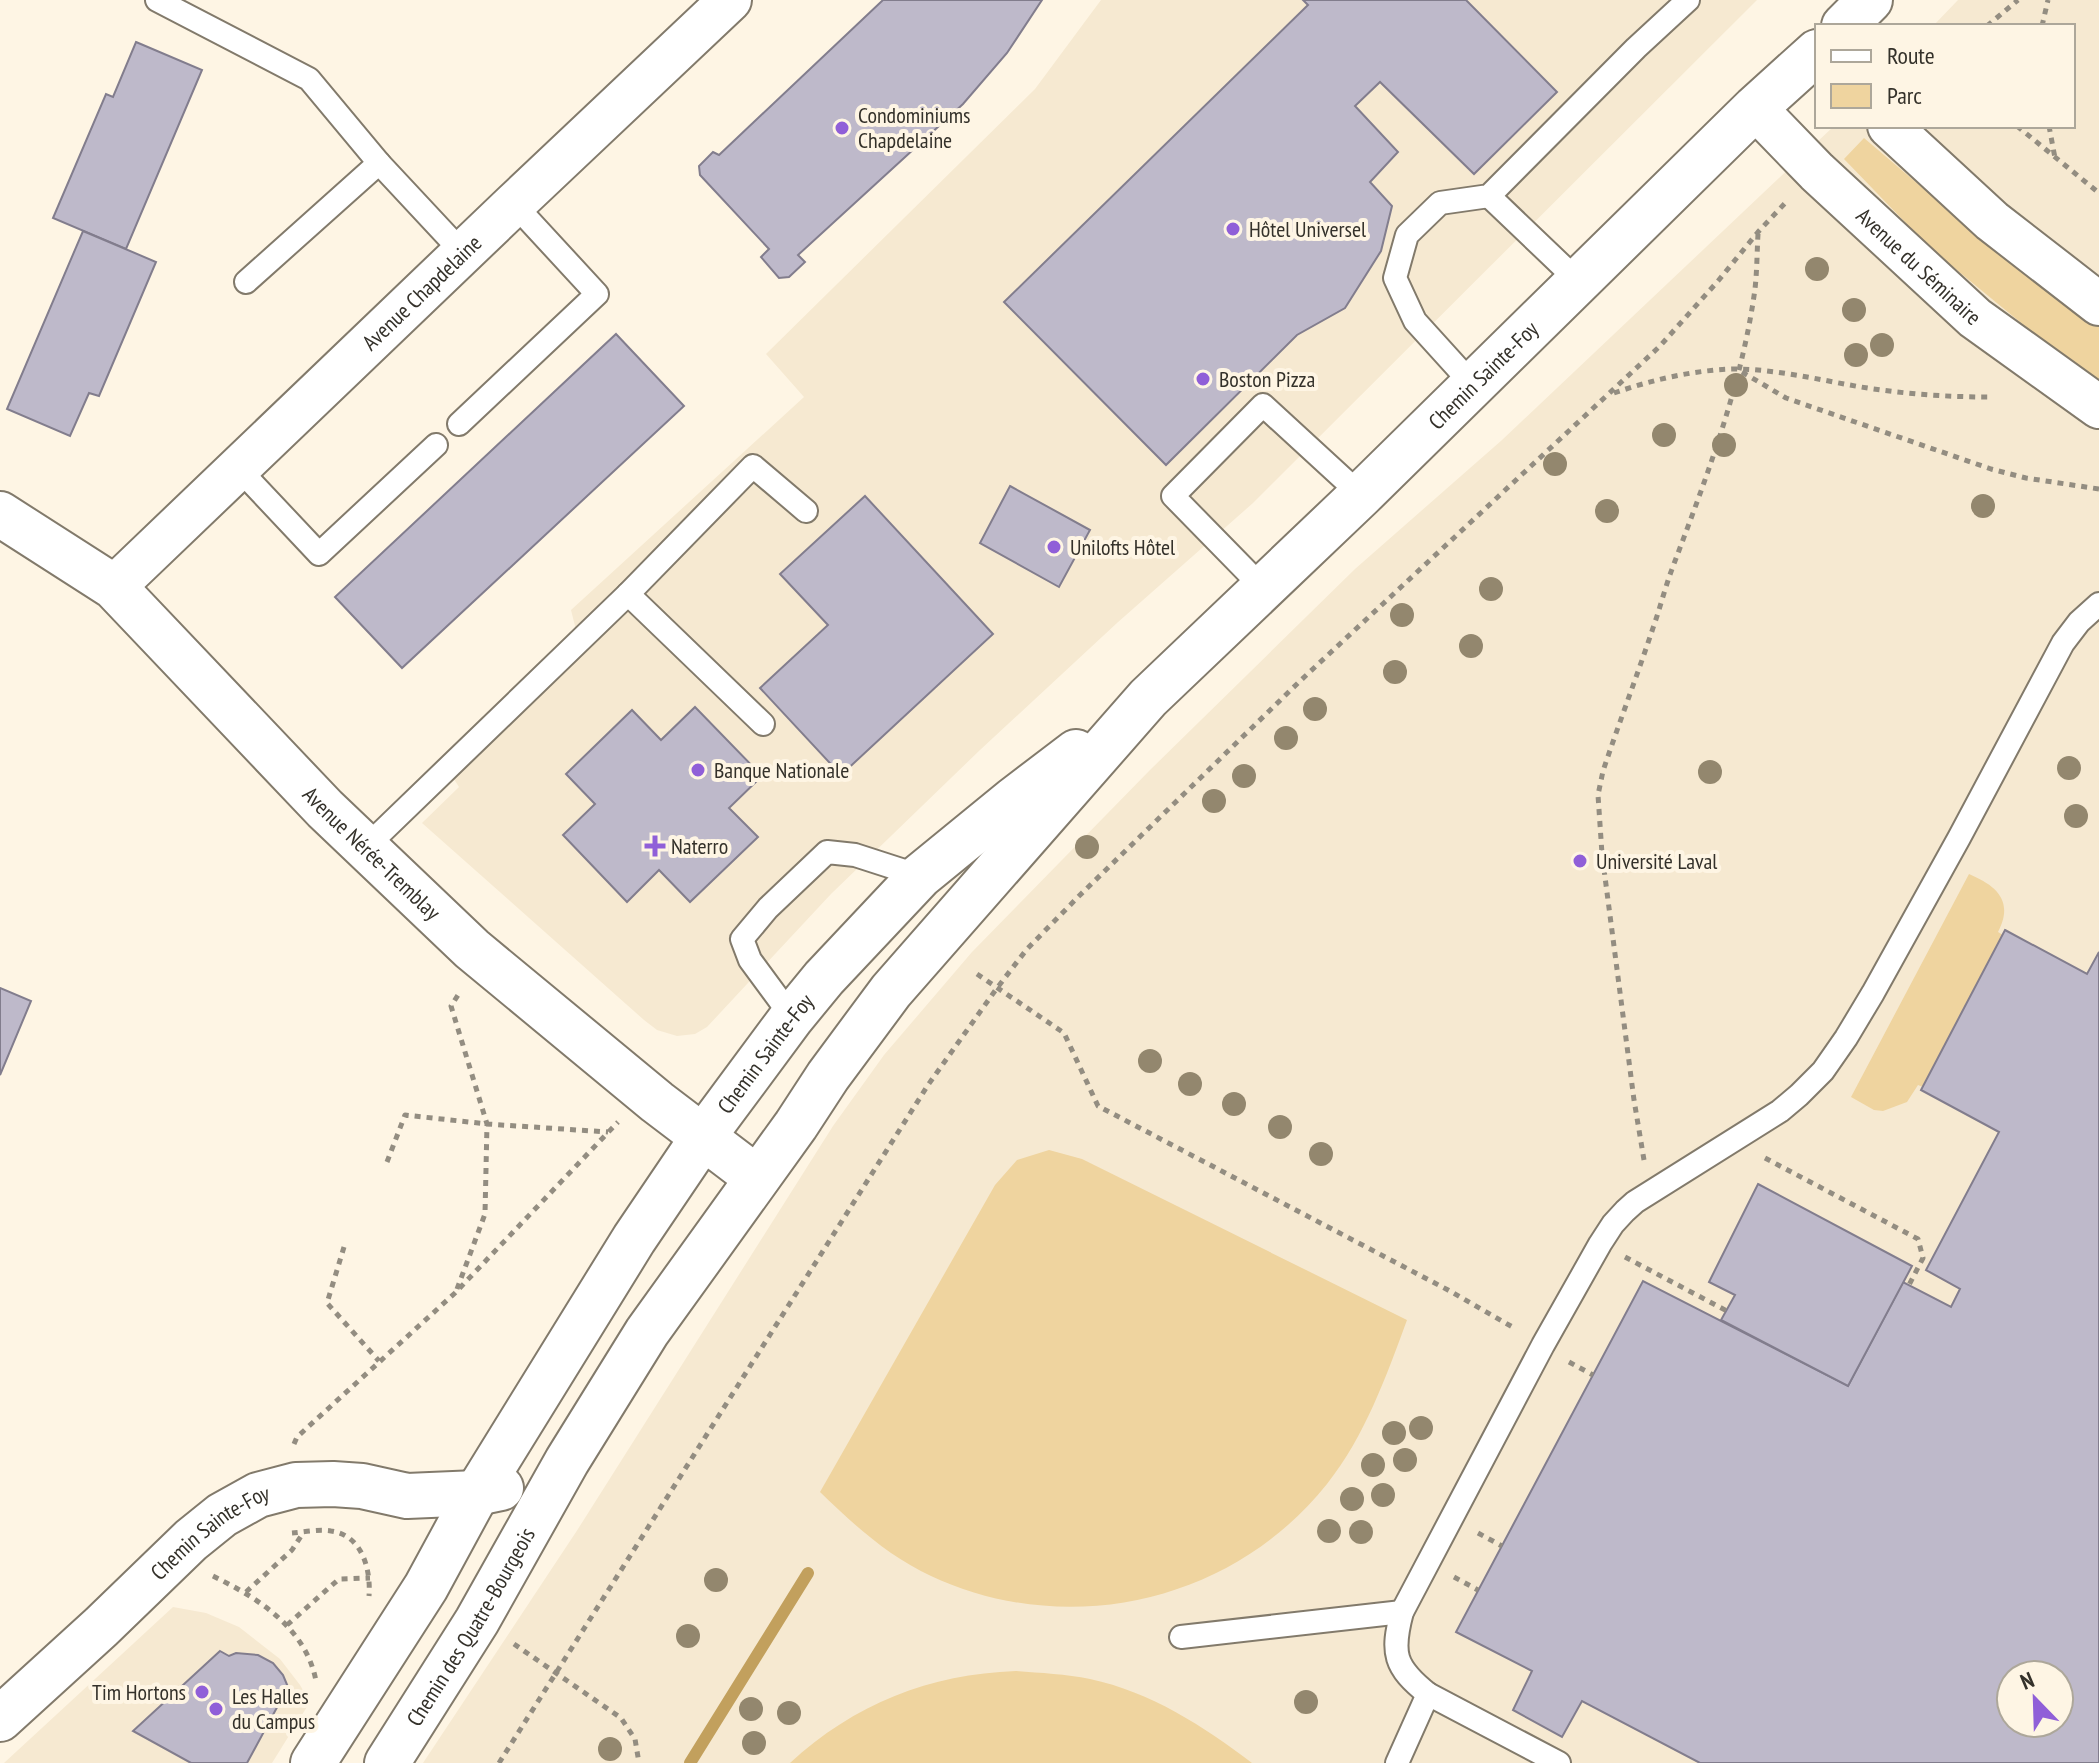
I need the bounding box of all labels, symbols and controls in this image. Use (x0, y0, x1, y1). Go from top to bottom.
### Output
legend (1815, 24, 2075, 128)
text: Route (1887, 40, 1935, 71)
text: Parc (1887, 80, 1922, 111)
place label: Condominiums Chapdelaine (858, 101, 971, 154)
marker: Condominiums Chapdelaine (833, 119, 851, 137)
street label: Avenue du Séminaire (1851, 202, 1987, 331)
place label: Hôtel Universel (1249, 215, 1367, 243)
marker: Hôtel Universel (1224, 220, 1242, 238)
street label: Avenue Chapdelaine (356, 229, 487, 356)
street label: Chemin Sainte-Foy (1422, 314, 1544, 435)
place label: Boston Pizza (1219, 365, 1315, 393)
marker: Boston Pizza (1194, 370, 1212, 388)
place label: Unilofts Hôtel (1070, 533, 1176, 561)
marker: Unilofts Hôtel (1045, 538, 1063, 556)
place label: Banque Nationale (714, 756, 849, 784)
marker: Banque Nationale (689, 761, 707, 779)
street label: Avenue Nérée-Tremblay (297, 781, 447, 926)
place label: Naterro (671, 832, 728, 860)
marker: Naterro (646, 837, 664, 855)
place label: Université Laval (1596, 847, 1718, 875)
marker: Université Laval (1571, 852, 1589, 870)
street label: Chemin Sainte-Foy (711, 987, 820, 1119)
street label: Chemin Sainte-Foy (144, 1479, 273, 1586)
street label: Chemin des Quatre-Bourgeois (400, 1522, 541, 1731)
north arrow (1995, 1659, 2075, 1739)
text: N (2016, 1665, 2038, 1696)
place label: Tim Hortons (92, 1678, 186, 1706)
place label: Les Halles du Campus (232, 1682, 315, 1735)
marker: Tim Hortons (193, 1683, 211, 1701)
marker: Les Halles du Campus (207, 1700, 225, 1718)

